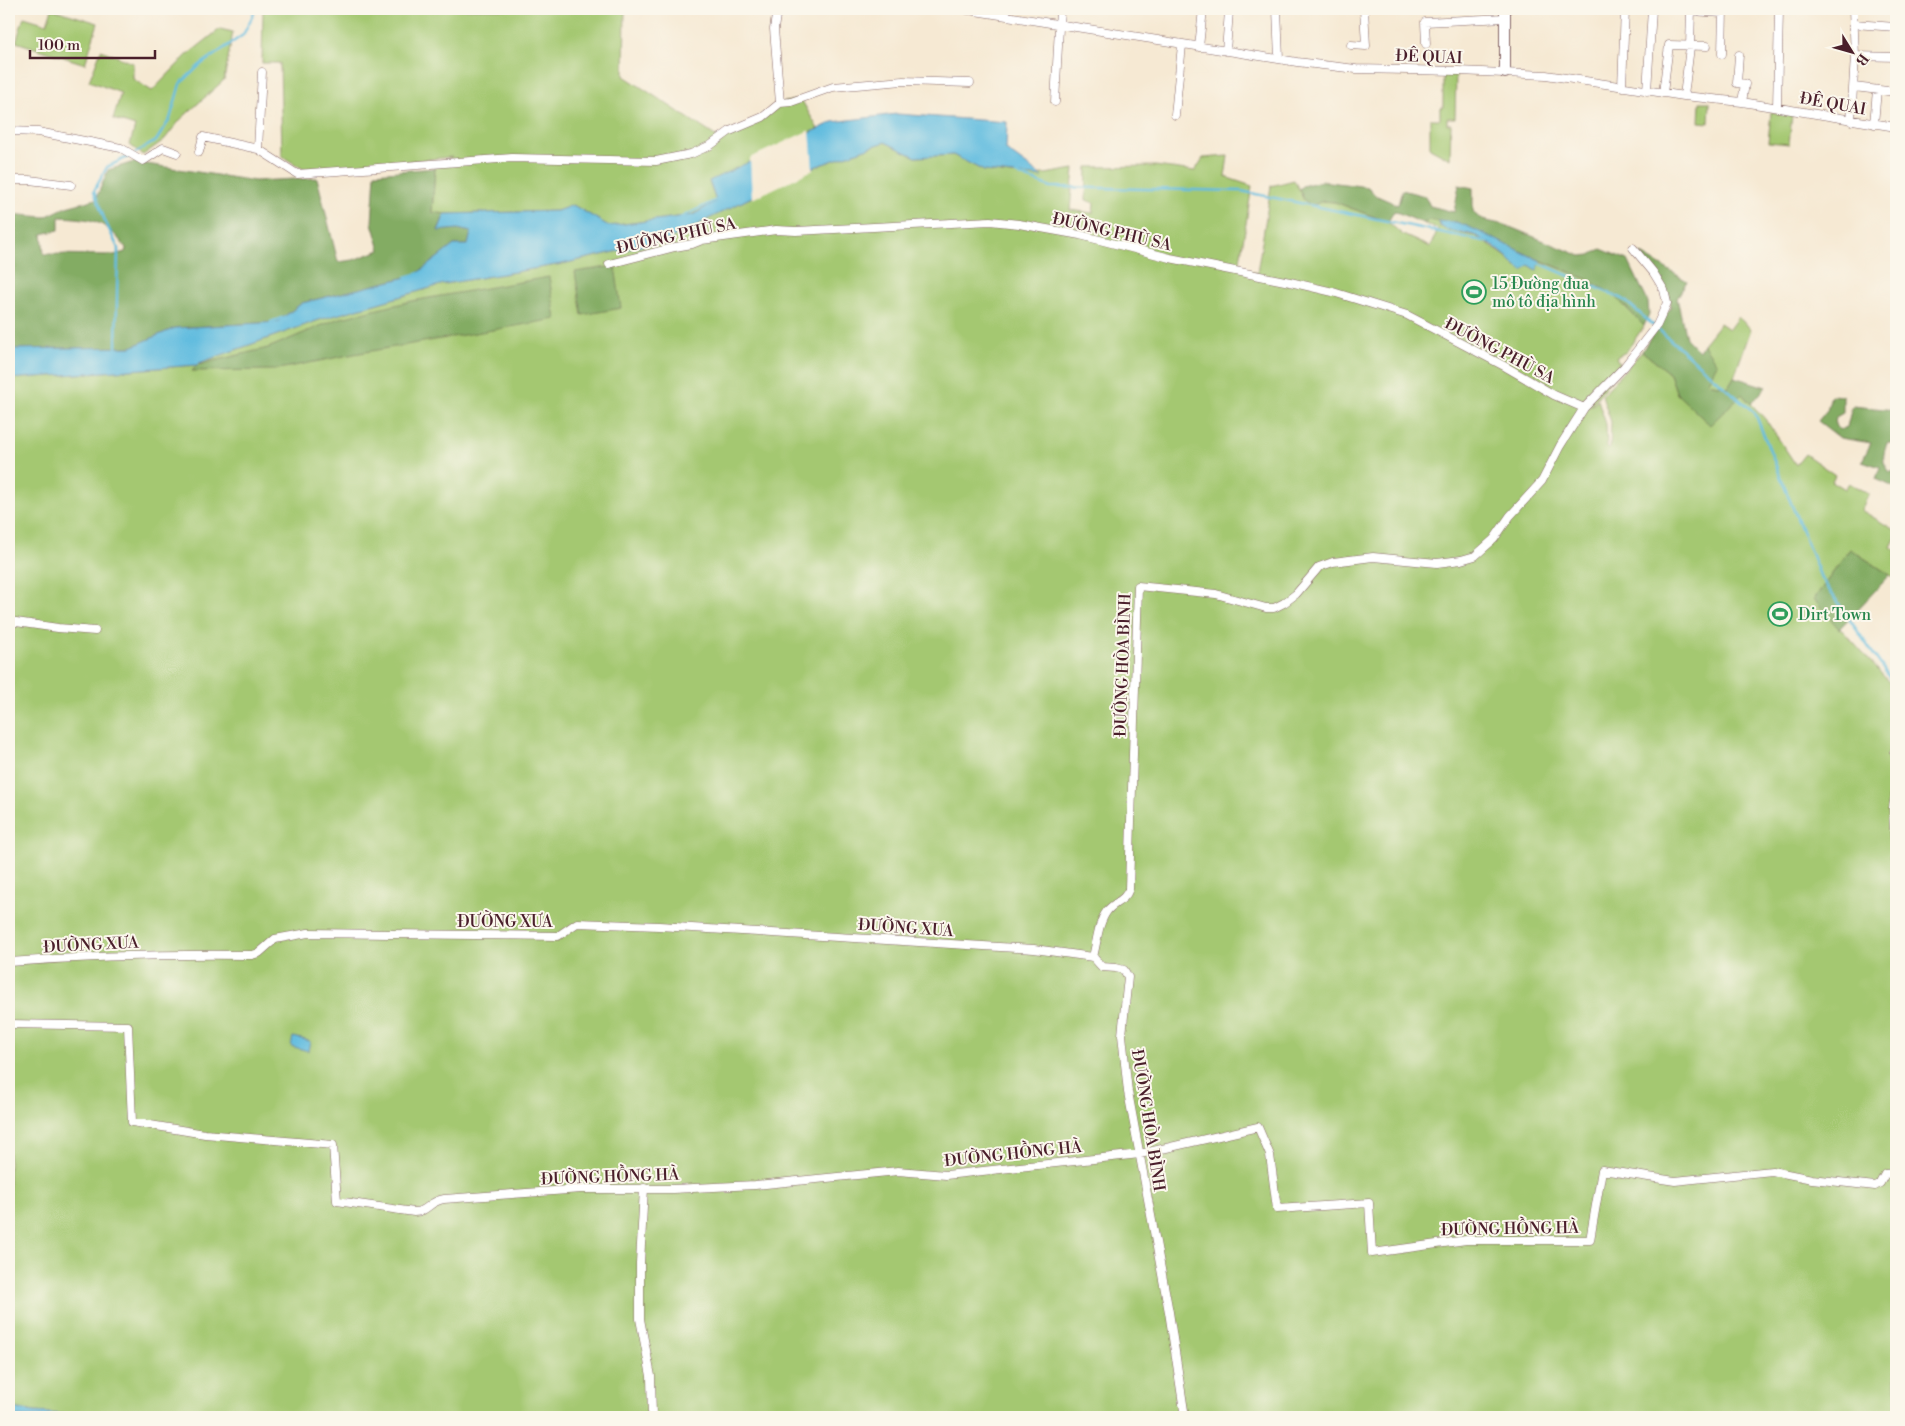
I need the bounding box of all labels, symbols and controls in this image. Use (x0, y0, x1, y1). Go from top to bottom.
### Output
scale bar (30, 28, 155, 60)
north arrow (1828, 28, 1878, 78)
text: 100 m (38, 36, 80, 55)
street label: ĐÊ QUAI (1395, 44, 1463, 68)
text: B (1851, 50, 1872, 69)
street label: ĐÊ QUAI (1798, 86, 1868, 120)
street label: ĐƯỜNG PHÙ SA (1050, 207, 1175, 256)
street label: ĐƯỜNG PHÙ SA (614, 211, 739, 258)
place label: 15 Đường đua mô tô địa hình (1492, 274, 1596, 312)
sports icon: 15 Đường đua mô tô địa hình (1461, 279, 1487, 305)
street label: ĐƯỜNG PHÙ SA (1441, 312, 1560, 389)
street label: ĐƯỜNG HÒA BÌNH (1109, 593, 1136, 737)
sports icon: Dirt Town (1767, 601, 1793, 627)
place label: Dirt Town (1798, 605, 1872, 625)
street label: ĐƯỜNG XƯA (457, 910, 554, 932)
street label: ĐƯỜNG XƯA (858, 913, 956, 941)
street label: ĐƯỜNG XƯA (43, 930, 140, 957)
street label: ĐƯỜNG HÒA BÌNH (1127, 1047, 1171, 1193)
street label: ĐƯỜNG HỒNG HÀ (943, 1133, 1084, 1171)
street label: ĐƯỜNG HỒNG HÀ (540, 1161, 681, 1189)
street label: ĐƯỜNG HỒNG HÀ (1441, 1214, 1580, 1240)

